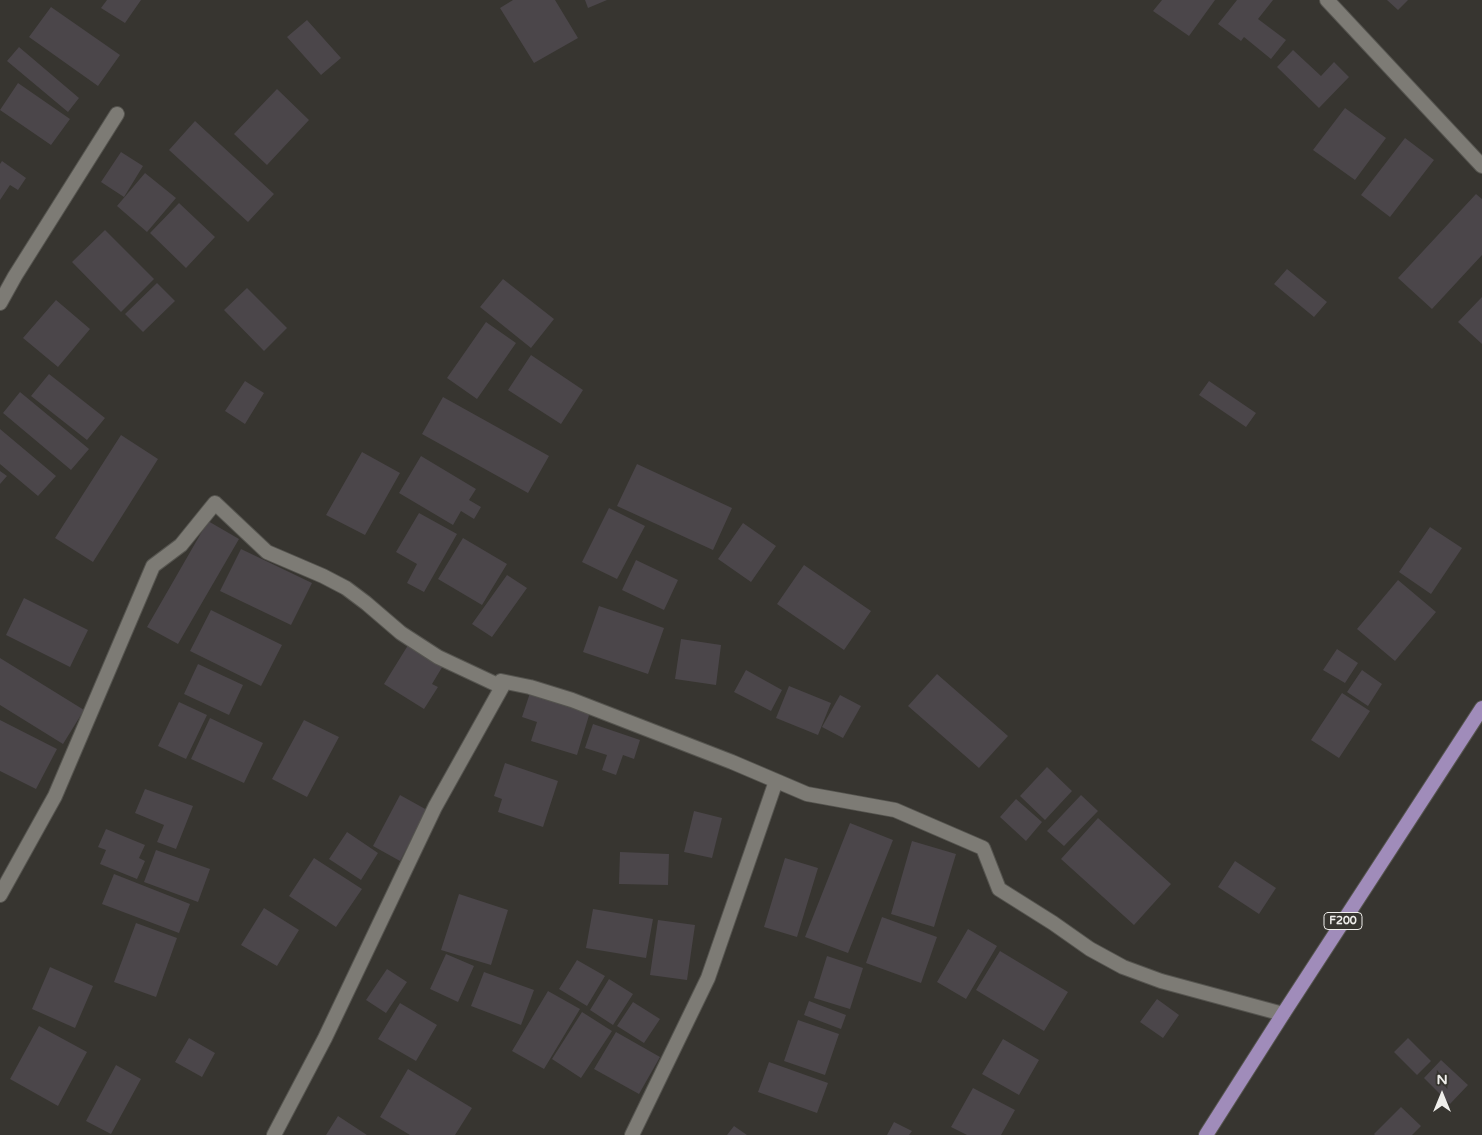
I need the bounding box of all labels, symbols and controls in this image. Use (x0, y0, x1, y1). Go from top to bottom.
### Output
road number: F200 (1324, 912, 1362, 929)
north arrow (1417, 1070, 1467, 1120)
text: N (1436, 1071, 1448, 1088)

